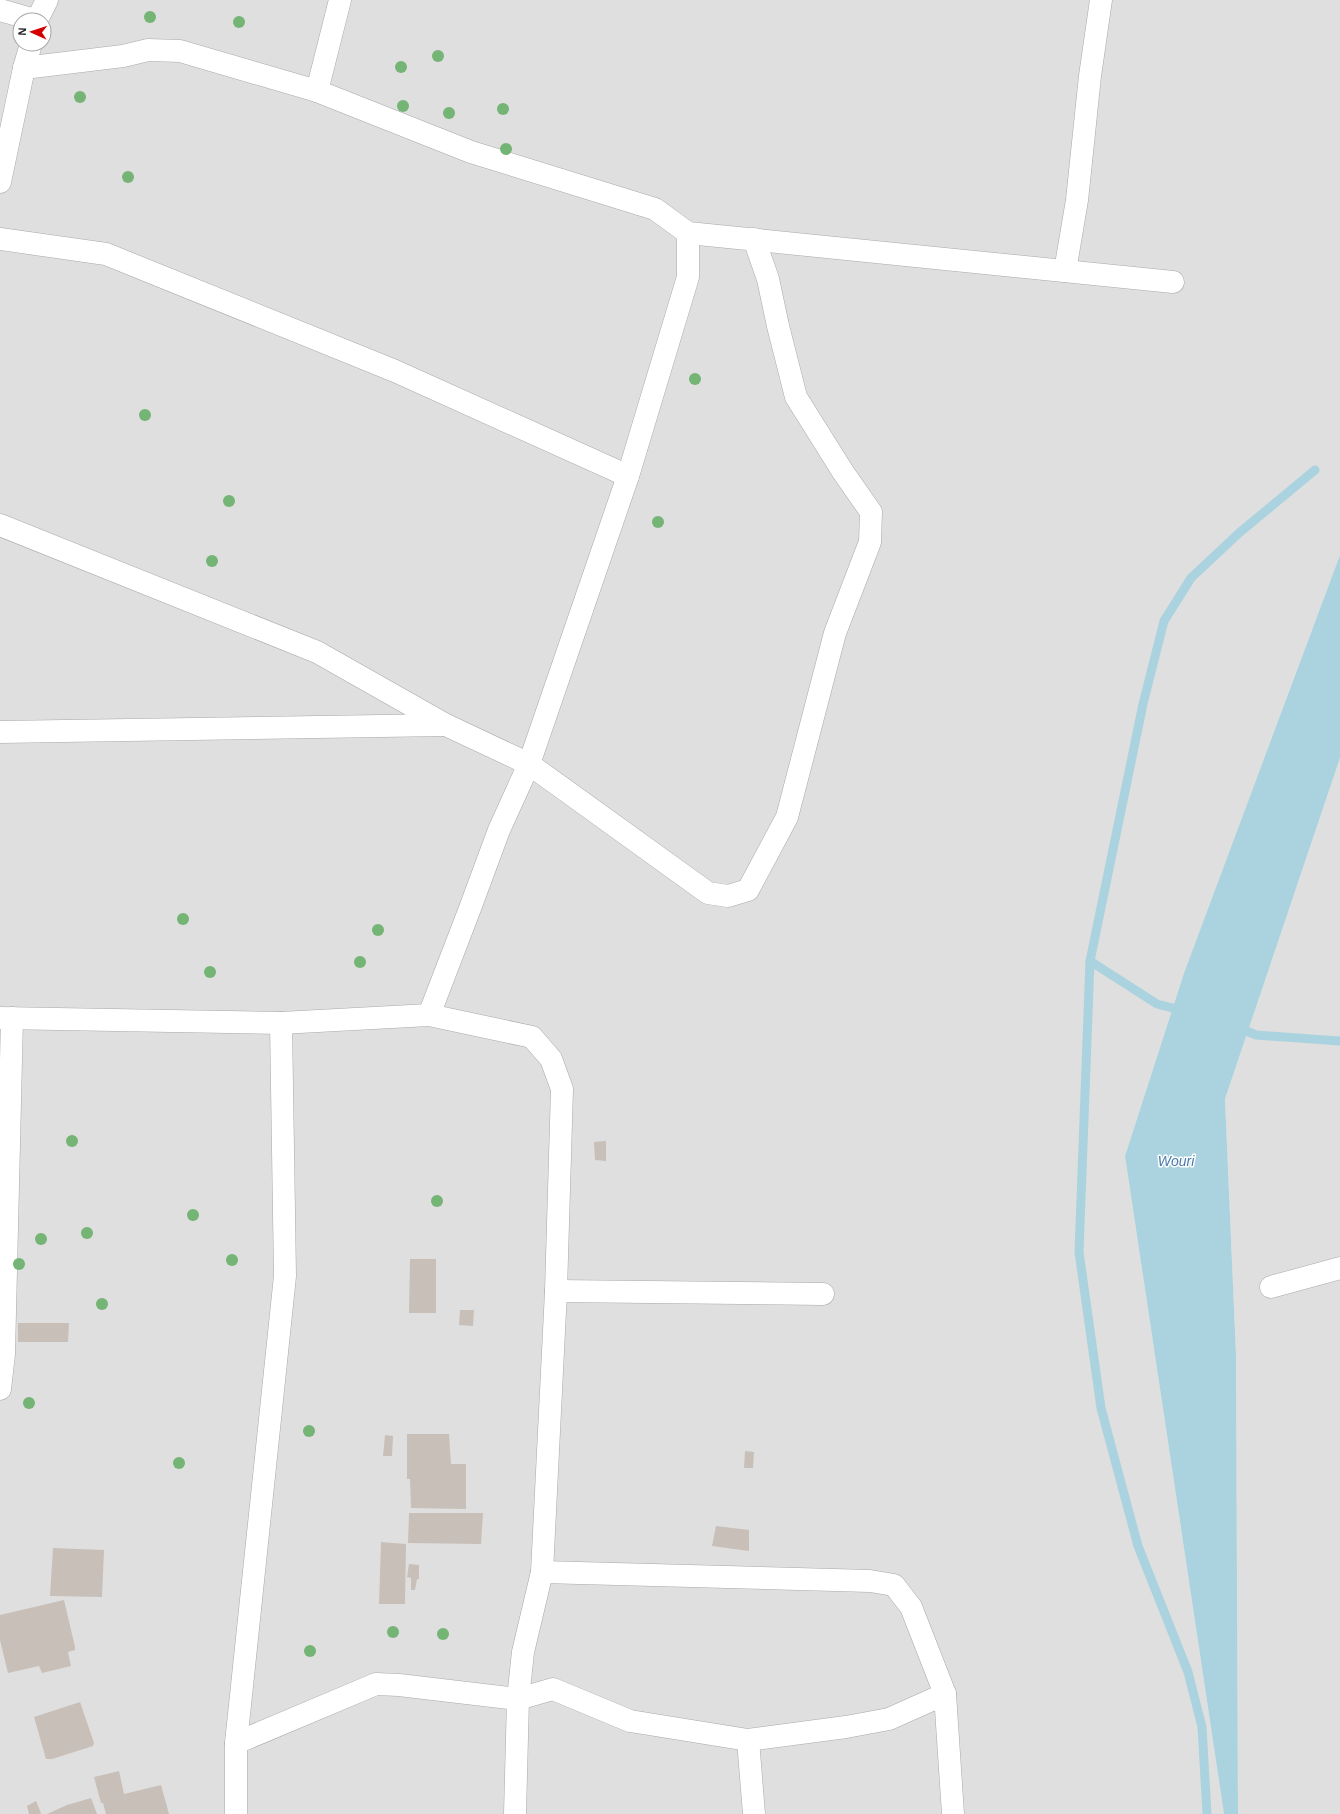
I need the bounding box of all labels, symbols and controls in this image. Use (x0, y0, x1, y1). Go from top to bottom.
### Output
north arrow (12, 12, 52, 52)
text: N (16, 27, 28, 36)
water label: Wouri (1158, 1153, 1195, 1169)

